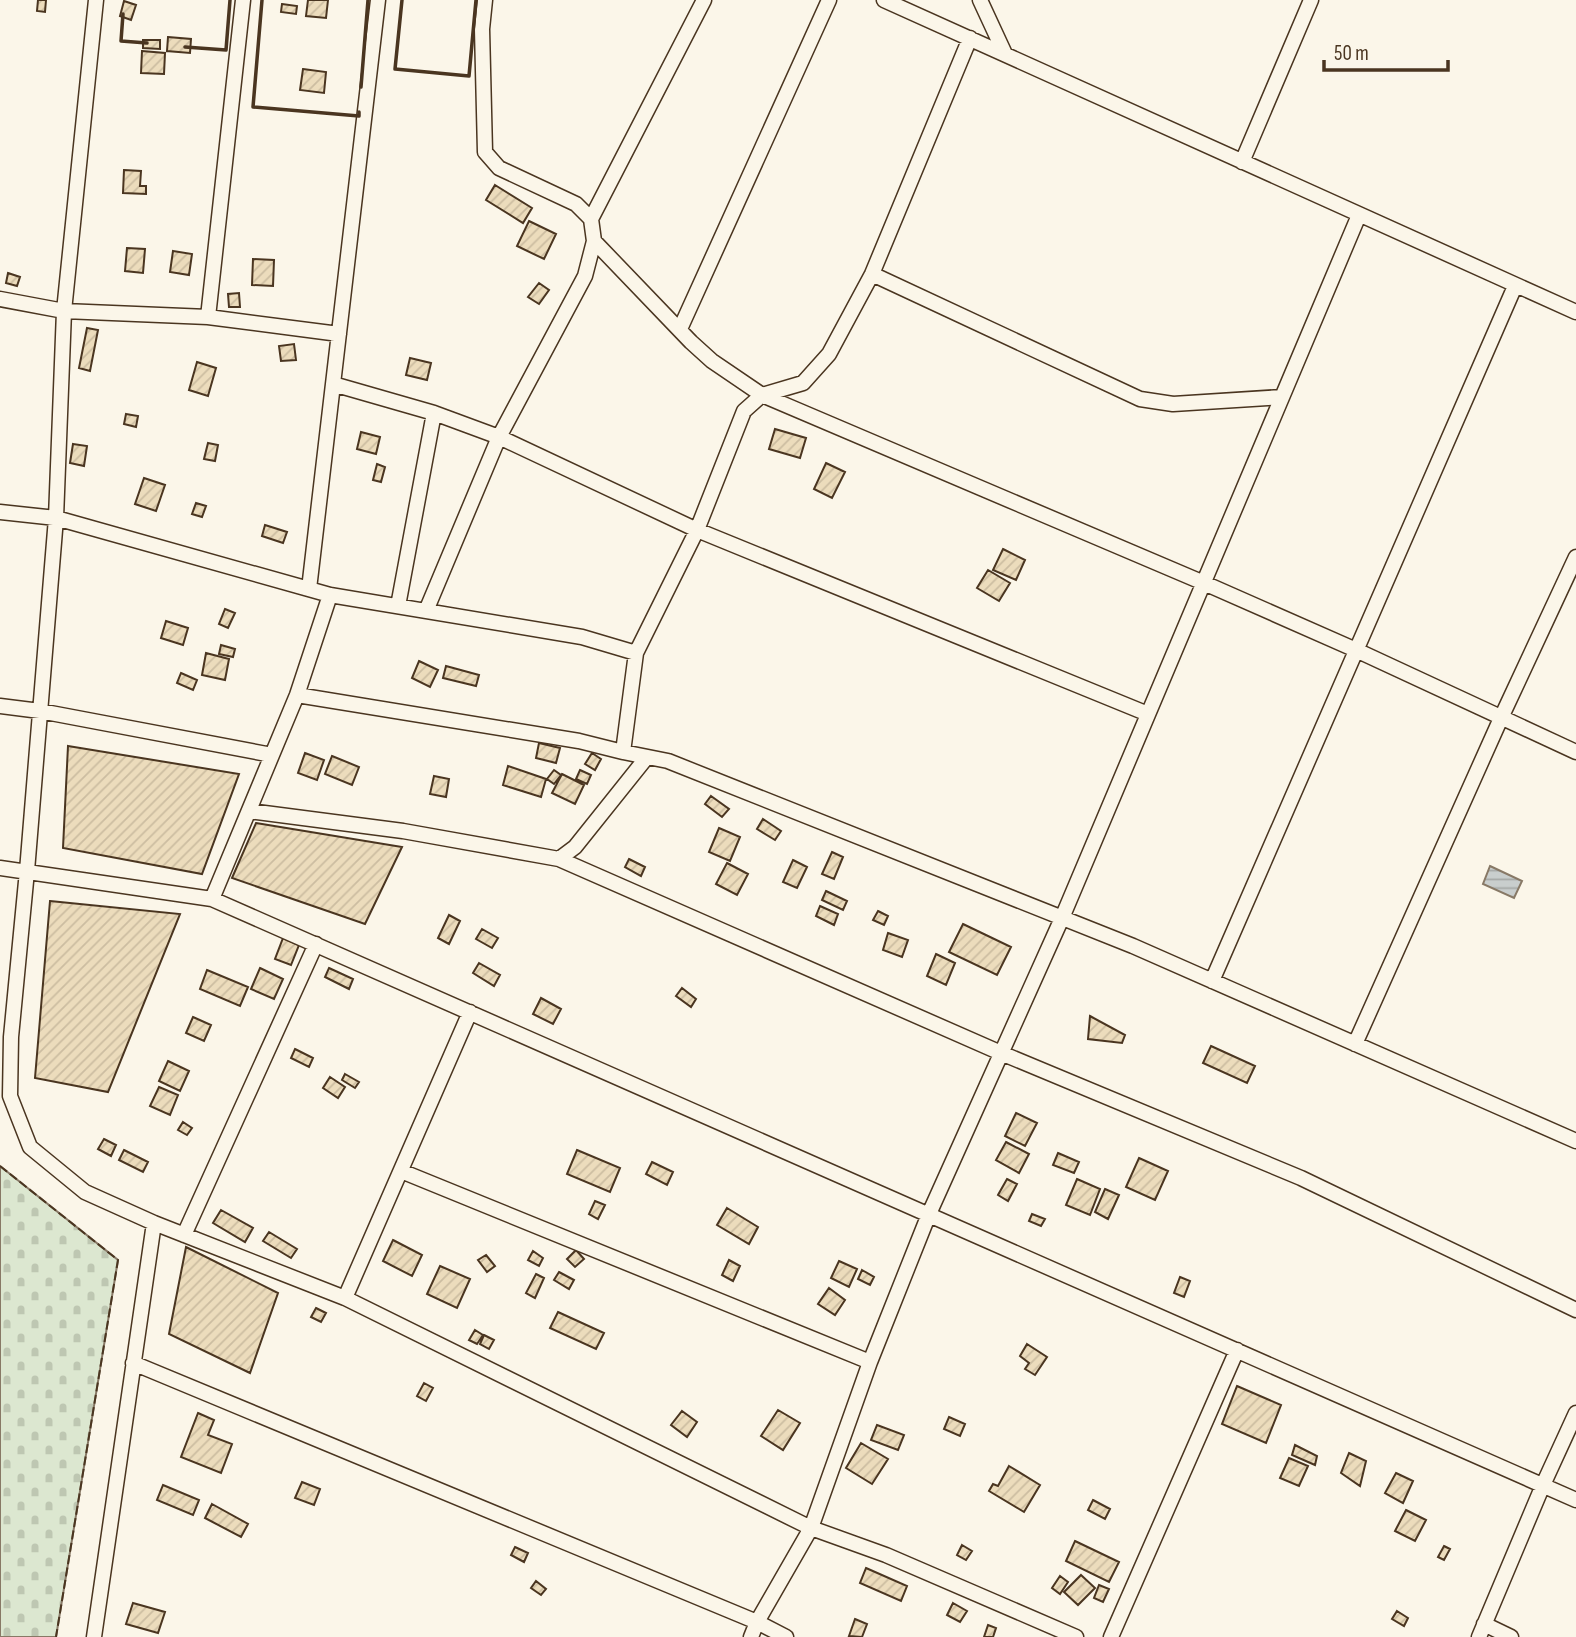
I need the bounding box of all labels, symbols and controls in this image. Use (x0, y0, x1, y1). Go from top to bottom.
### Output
scale bar (1324, 28, 1448, 72)
text: 50 m (1334, 41, 1369, 66)

